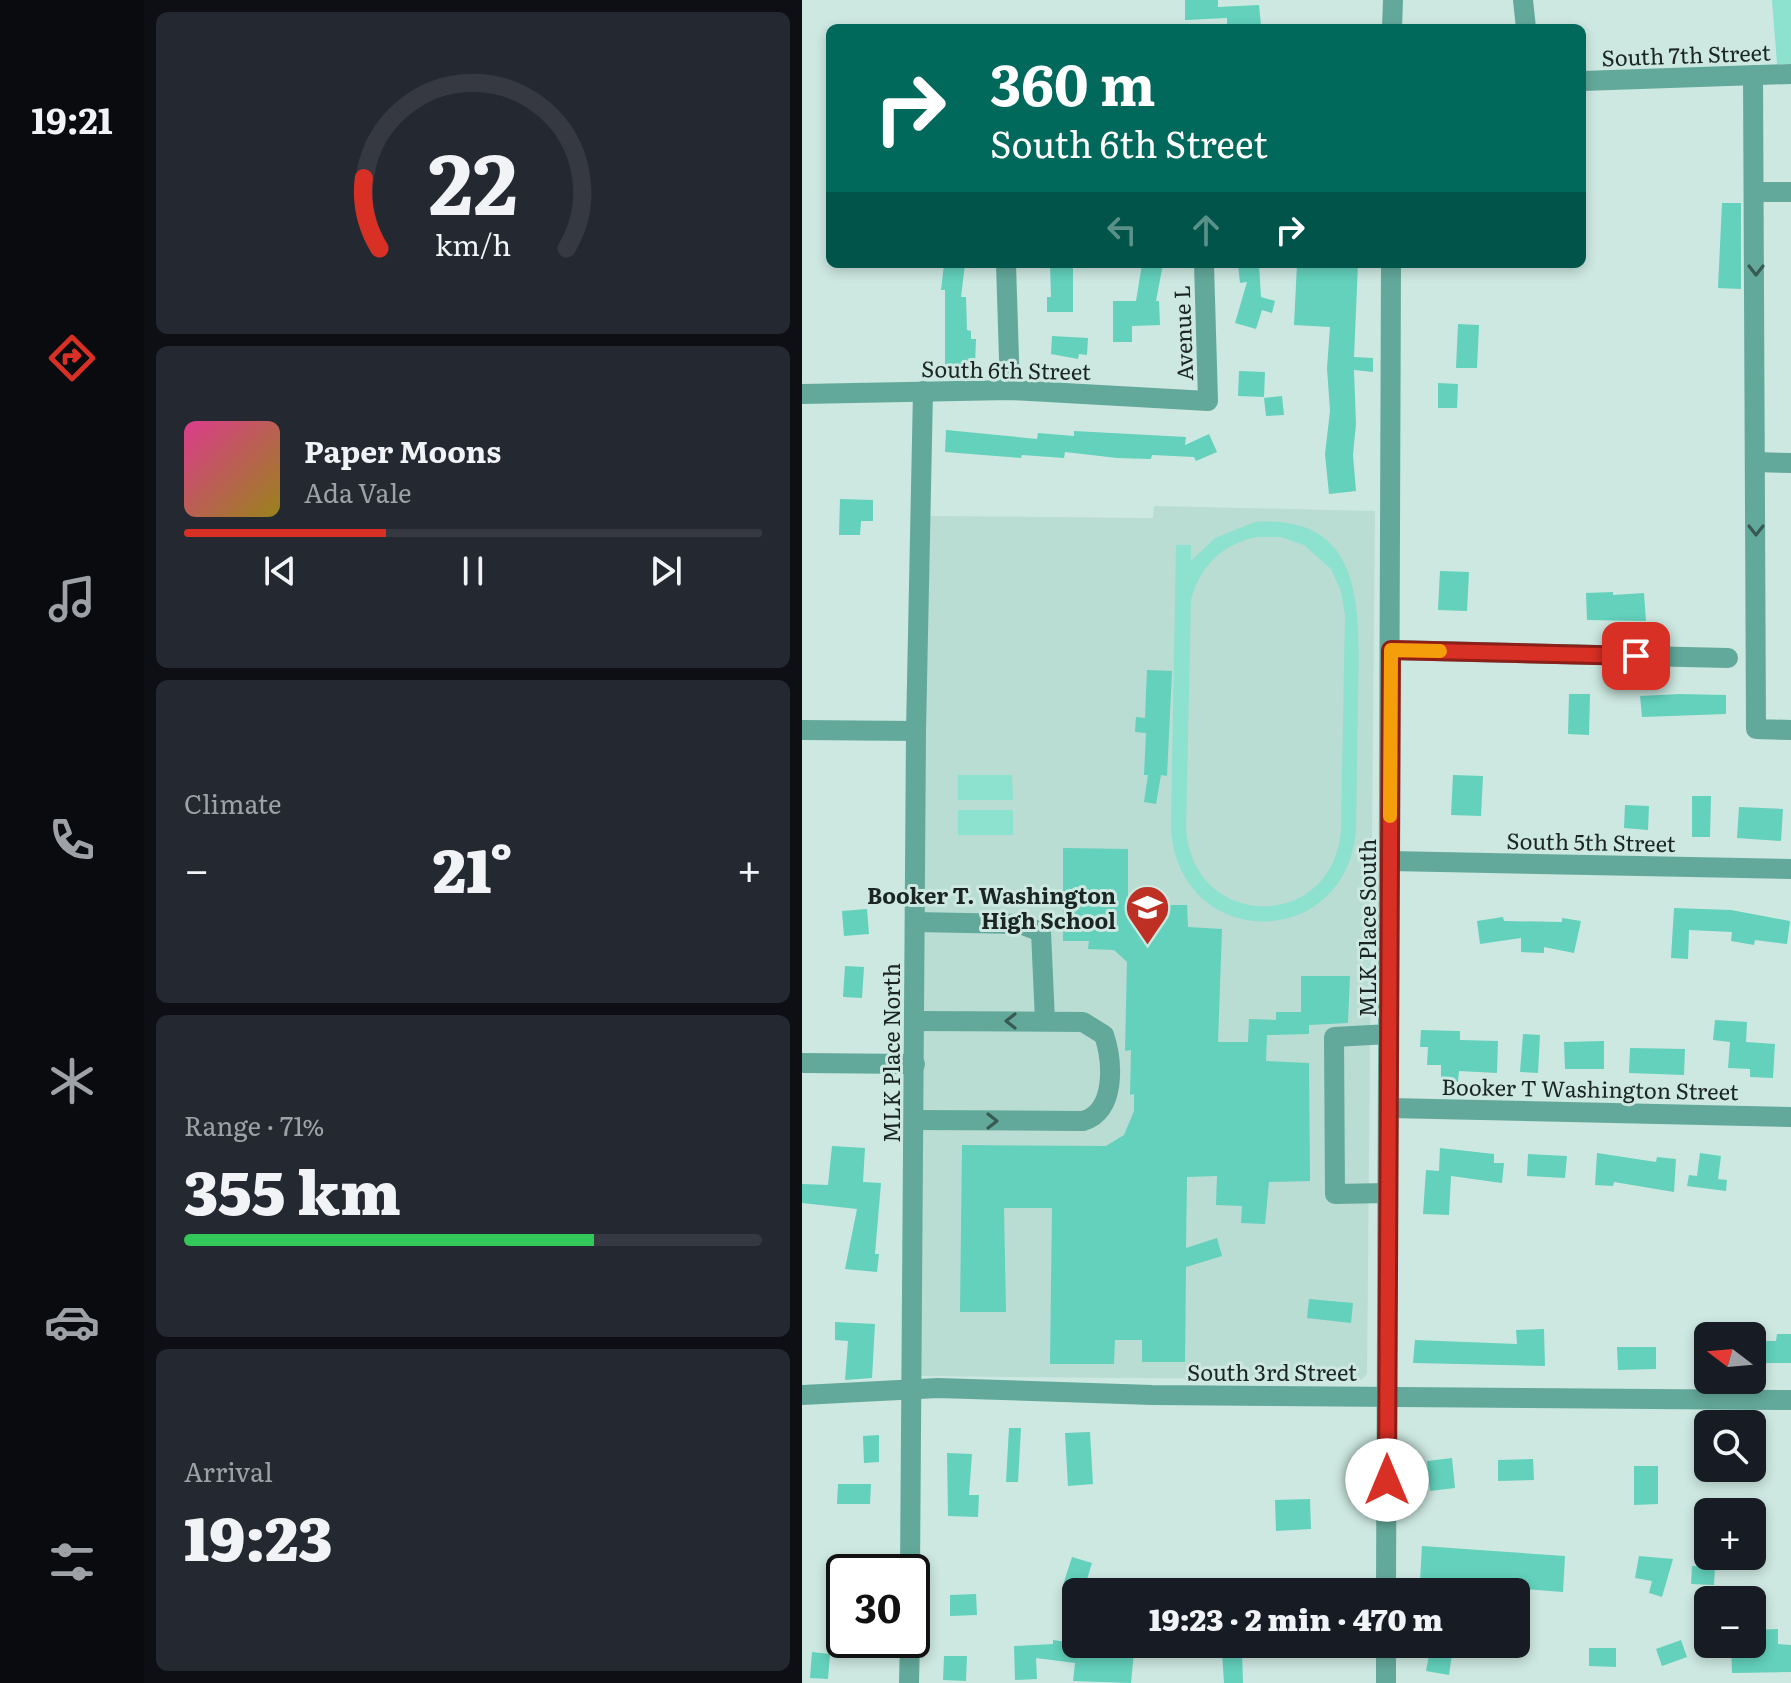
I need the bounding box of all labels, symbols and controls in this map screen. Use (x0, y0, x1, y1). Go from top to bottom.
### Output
street label: South 7th Street (1601, 35, 1771, 73)
text: 360 m (990, 40, 1155, 123)
icon: right (858, 56, 962, 160)
text: 19:21 (31, 92, 113, 145)
text: South 6th Street (990, 116, 1268, 169)
text: 22 (428, 117, 518, 241)
icon: left (1100, 208, 1144, 252)
icon: ahead (1184, 208, 1228, 252)
icon: right (1268, 208, 1312, 252)
text: km/h (435, 222, 511, 265)
one-way arrow (1747, 264, 1765, 277)
street label: Avenue L (1164, 285, 1200, 381)
icon: directions (44, 330, 100, 386)
street label: South 6th Street (921, 351, 1091, 387)
text: Paper Moons (304, 428, 501, 472)
text: Ada Vale (304, 472, 411, 511)
one-way arrow (1747, 524, 1765, 537)
icon: previous (258, 549, 302, 593)
icon: pause (451, 549, 495, 593)
icon: next (644, 549, 688, 593)
icon: music (44, 571, 100, 627)
pin (1602, 622, 1670, 690)
icon: arrive (1614, 634, 1658, 678)
text: Climate (184, 783, 282, 822)
icon: phone (44, 812, 100, 868)
text: 21° (433, 822, 513, 911)
street label: South 5th Street (1506, 823, 1676, 859)
text: − (184, 834, 210, 900)
text: + (736, 834, 762, 900)
street label: MLK Place South (1350, 839, 1383, 1017)
place label: Booker T. Washington High School (867, 878, 1116, 936)
school or university icon: Booker T. Washington High School (1123, 883, 1171, 946)
street label: MLK Place North (874, 963, 907, 1143)
one-way arrow (1004, 1012, 1017, 1030)
icon: climate (44, 1053, 100, 1109)
street label: Booker T Washington Street (1441, 1069, 1739, 1107)
text: Range · 71% (184, 1105, 324, 1144)
one-way arrow (986, 1112, 999, 1130)
text: 355 km (184, 1144, 401, 1233)
icon: car (44, 1294, 100, 1350)
north arrow (1694, 1322, 1766, 1394)
map controls (1694, 1322, 1766, 1658)
street label: South 3rd Street (1187, 1355, 1357, 1388)
button: search (1694, 1410, 1766, 1482)
position arrow (1345, 1438, 1429, 1522)
text: Arrival (184, 1451, 273, 1490)
text: 19:23 (184, 1490, 332, 1579)
button: + (1694, 1498, 1766, 1570)
icon: filters (44, 1534, 100, 1590)
speed limit sign: 30 (826, 1554, 930, 1658)
button: − (1694, 1586, 1766, 1658)
text: 19:23 · 2 min · 470 m (1149, 1596, 1443, 1640)

